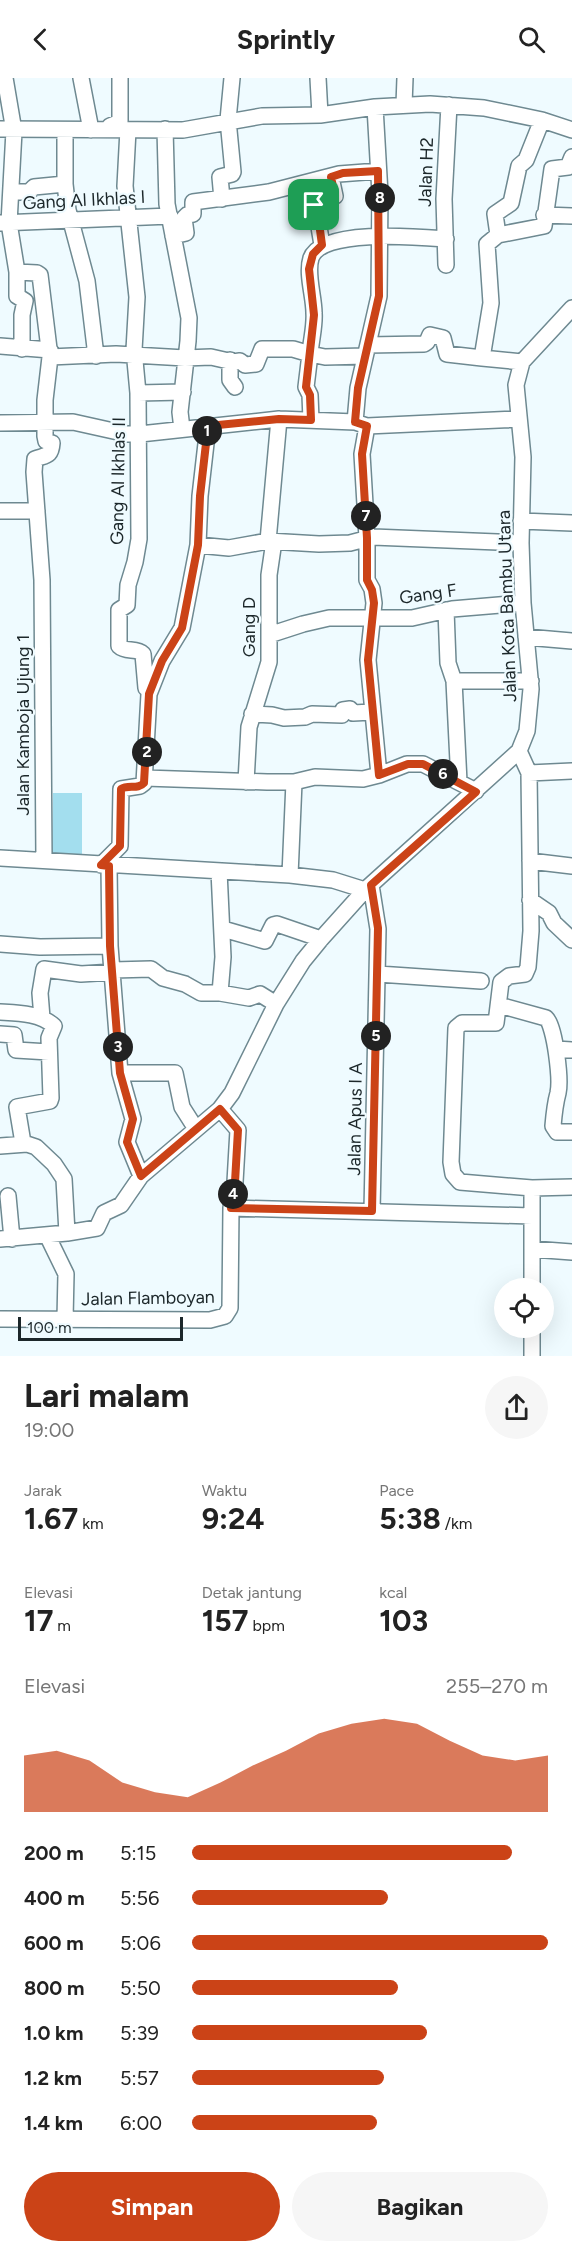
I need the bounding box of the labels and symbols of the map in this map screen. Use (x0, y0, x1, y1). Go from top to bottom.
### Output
street label: Jalan H2 (414, 137, 438, 207)
pin (288, 179, 339, 230)
pin: 8 (365, 183, 395, 213)
street label: Gang Al Ikhlas I (22, 186, 146, 214)
pin: 1 (192, 416, 222, 446)
street label: Gang Al Ikhlas II (106, 417, 130, 545)
pin: 7 (351, 501, 381, 531)
street label: Jalan Kota Bambu Utara (493, 510, 521, 702)
street label: Gang F (398, 579, 458, 609)
street label: Gang D (238, 597, 260, 657)
street label: Jalan Kamboja Ujung 1 (12, 635, 34, 815)
pin: 2 (132, 737, 162, 767)
pin: 6 (428, 759, 458, 789)
pin: 5 (361, 1021, 391, 1051)
pin: 3 (103, 1032, 133, 1062)
street label: Jalan Apus I A (343, 1062, 367, 1176)
pin: 4 (218, 1179, 248, 1209)
street label: Jalan Flamboyan (81, 1286, 215, 1310)
scale bar (18, 1314, 183, 1342)

